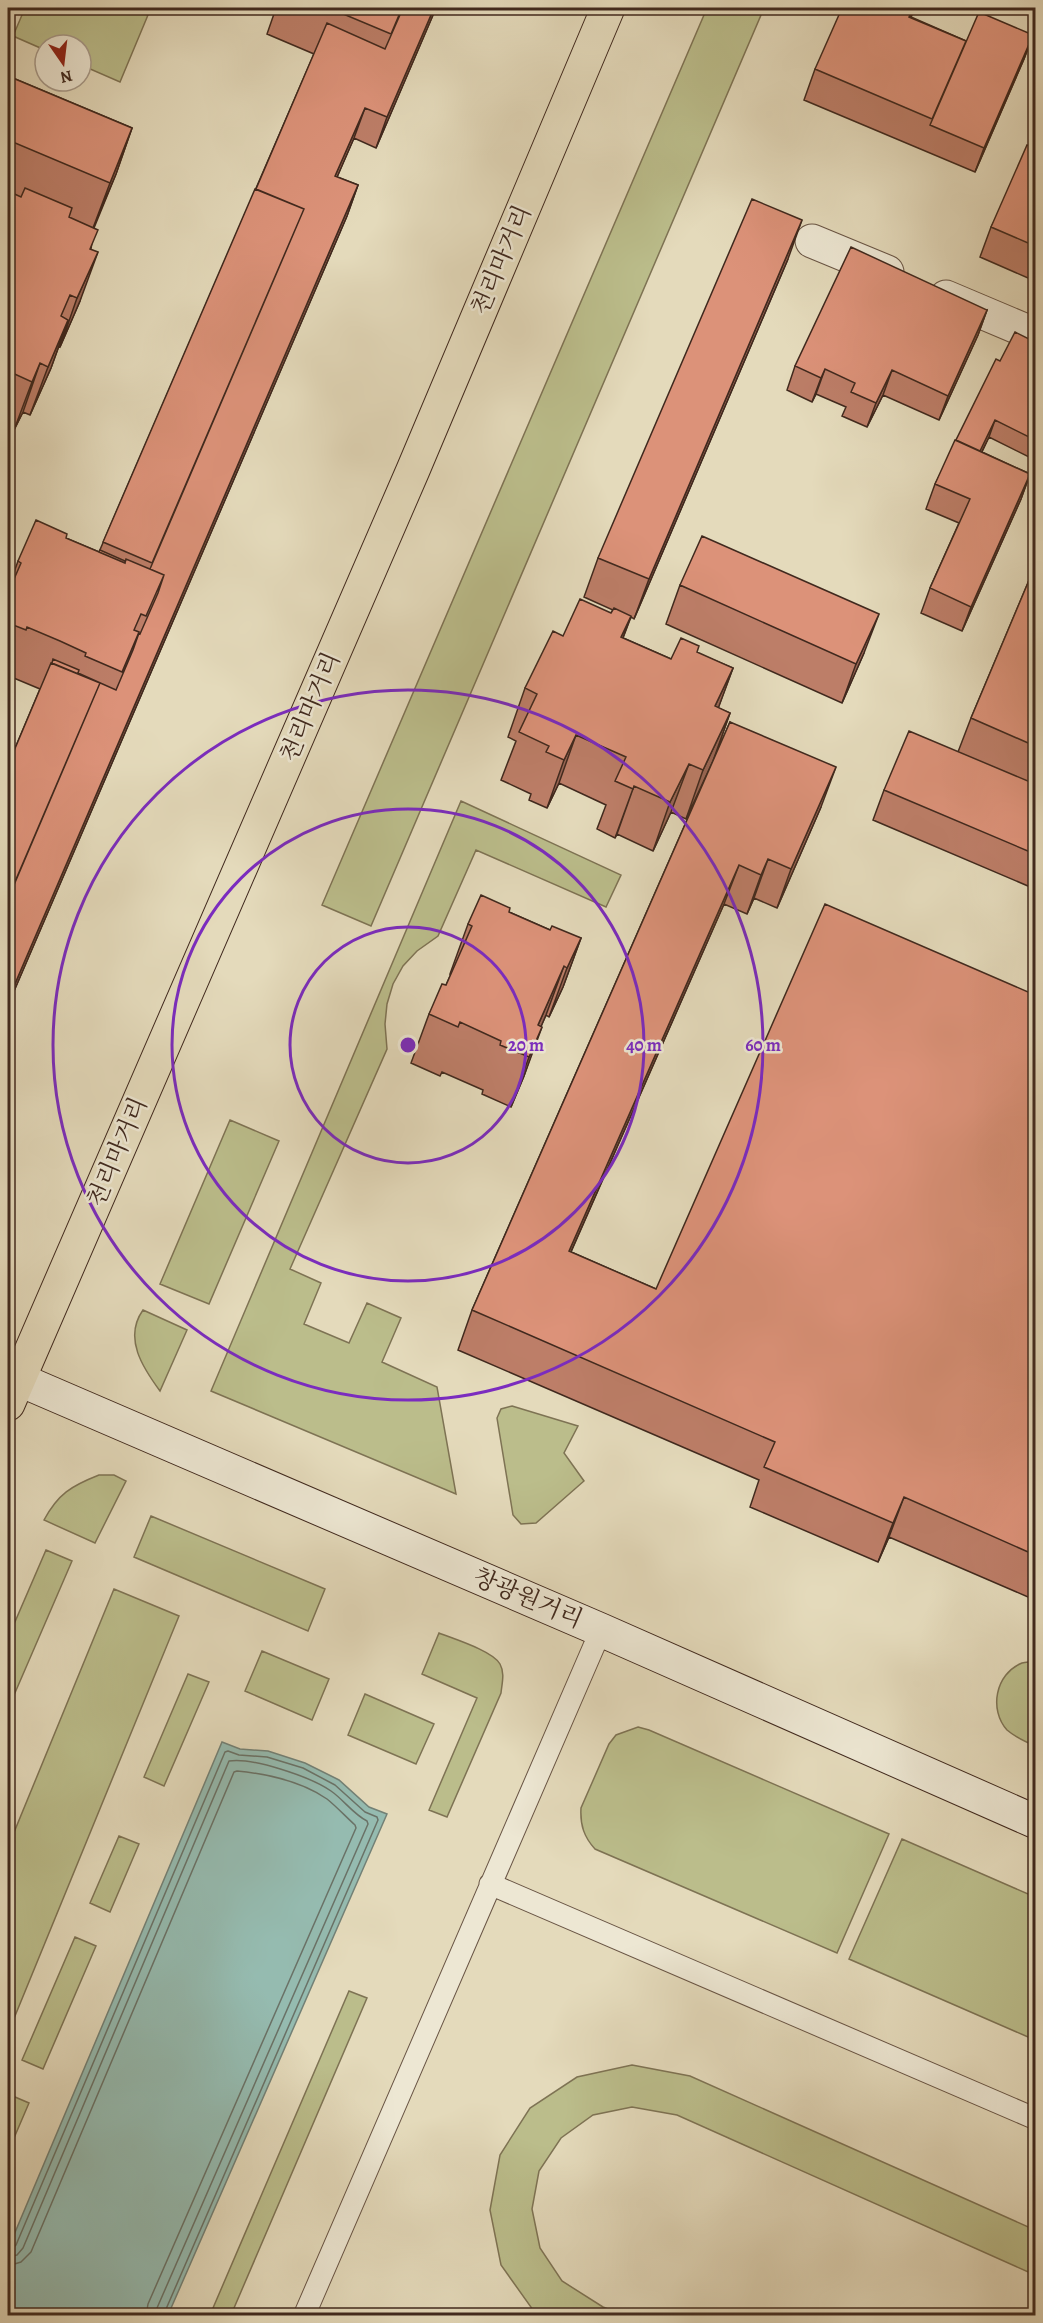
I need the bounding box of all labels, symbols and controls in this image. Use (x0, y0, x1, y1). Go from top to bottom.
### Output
north arrow (33, 33, 93, 93)
text: N (58, 65, 75, 89)
street label: 천리마거리 (464, 200, 538, 320)
street label: 천리마거리 (273, 647, 347, 767)
text: 20 m (508, 1033, 544, 1057)
text: 40 m (626, 1033, 662, 1057)
text: 60 m (745, 1033, 781, 1057)
centre of rings (398, 1035, 418, 1055)
street label: 천리마거리 (80, 1092, 154, 1212)
street label: 창광원거리 (468, 1561, 588, 1635)

